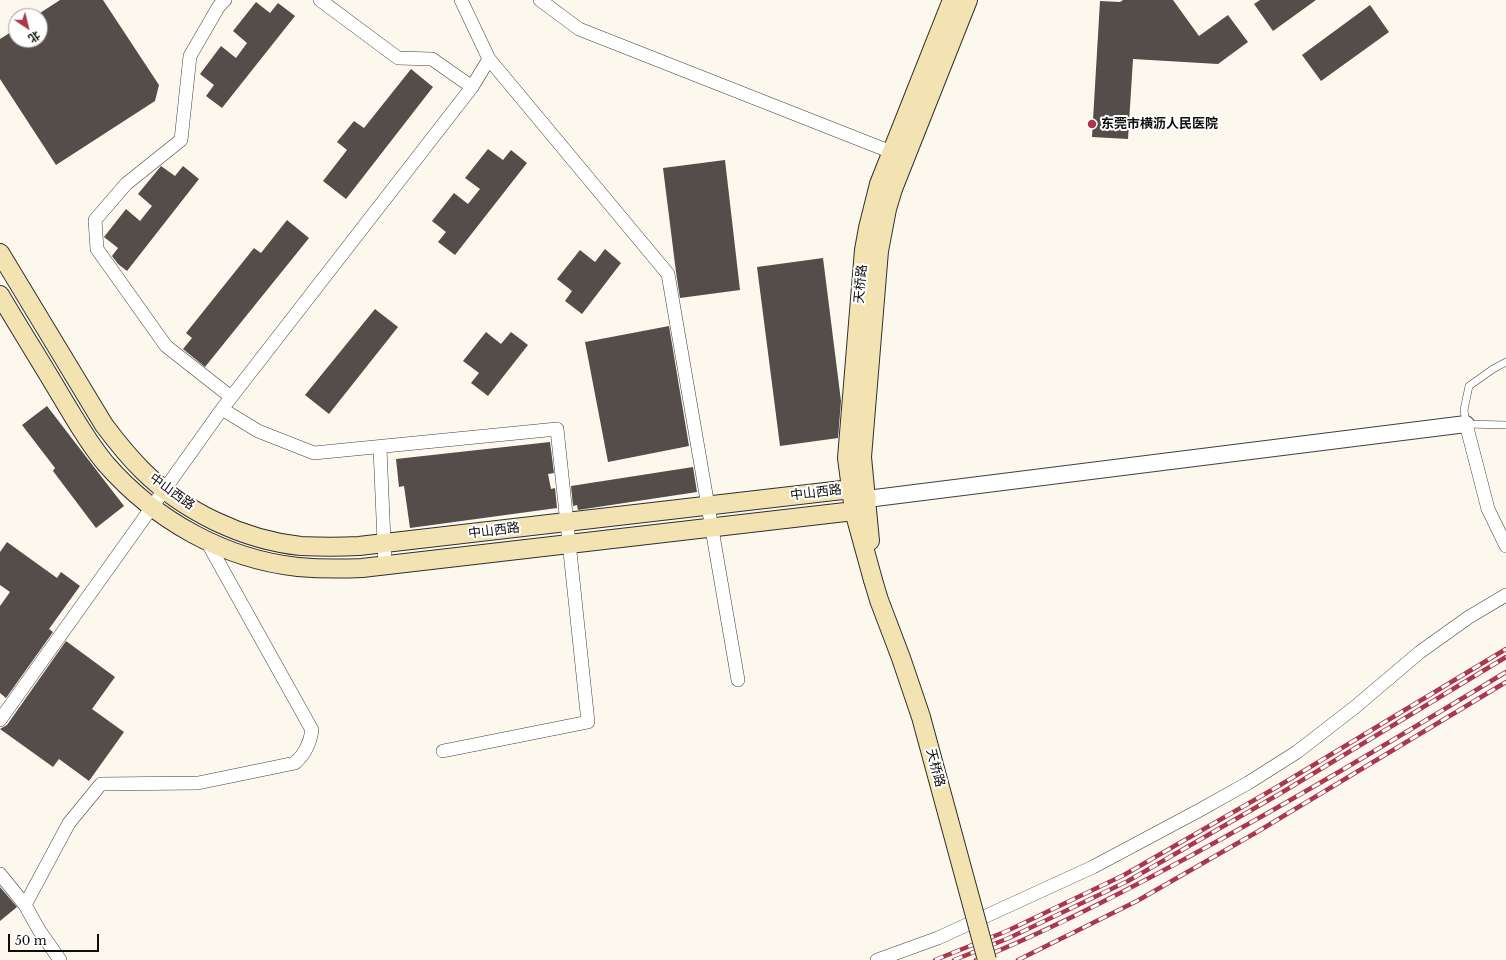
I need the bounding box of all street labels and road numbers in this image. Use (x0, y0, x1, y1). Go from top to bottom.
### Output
street label: 天桥路 (852, 264, 870, 304)
street label: 中山西路 (146, 470, 198, 514)
street label: 中山西路 (789, 482, 843, 504)
street label: 中山西路 (467, 520, 521, 542)
street label: 天桥路 (922, 747, 948, 789)

